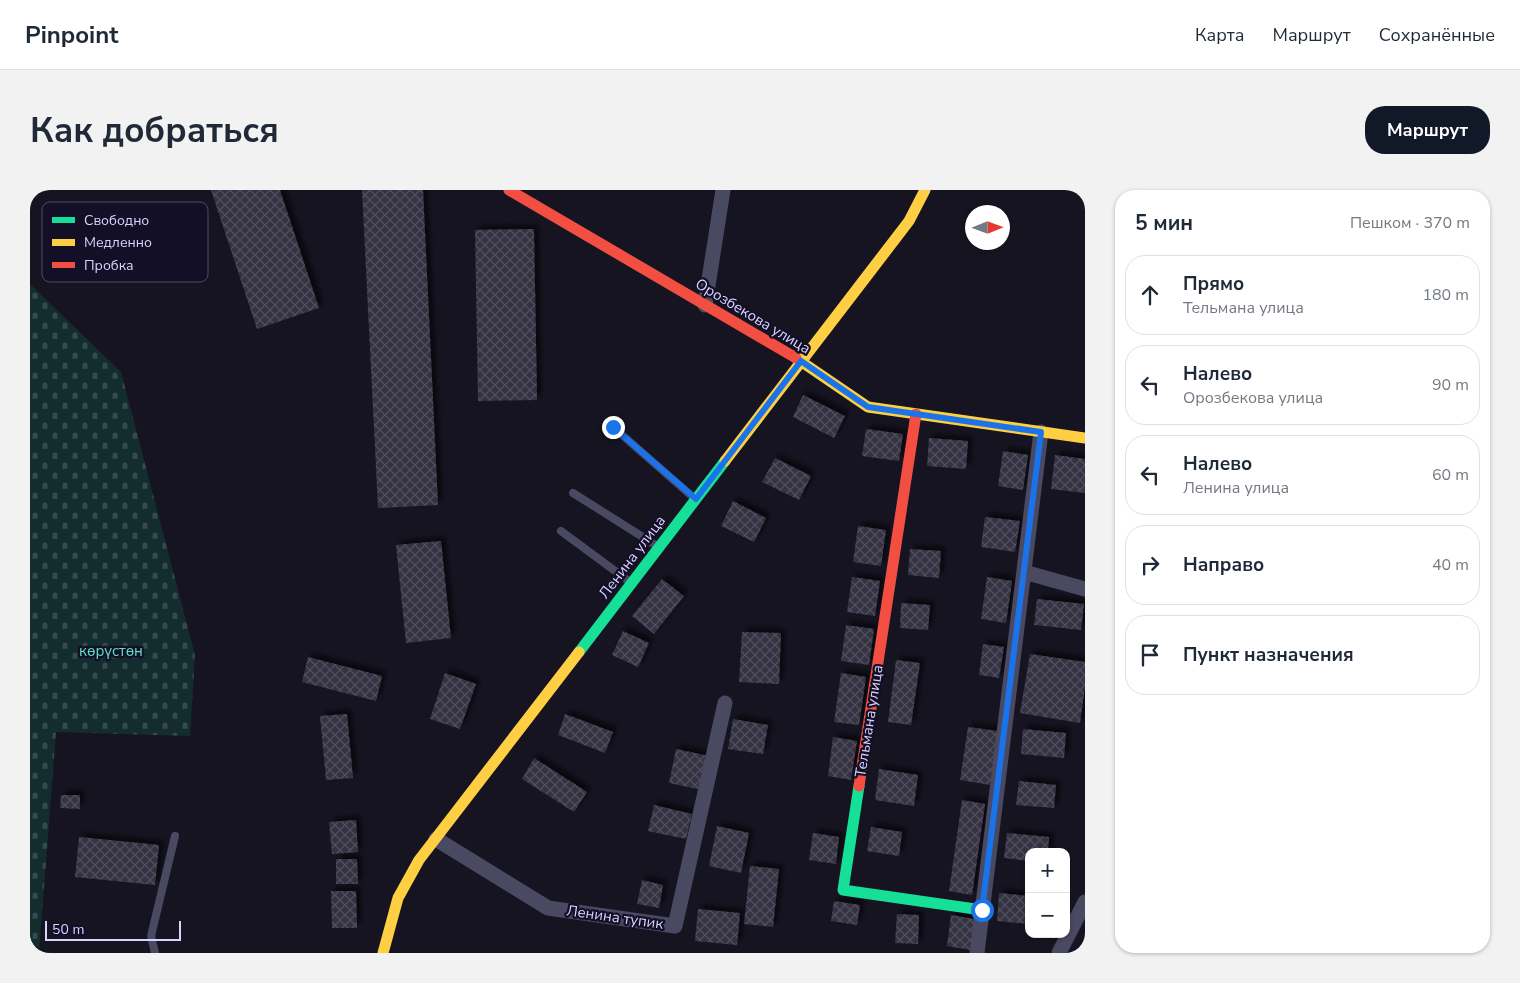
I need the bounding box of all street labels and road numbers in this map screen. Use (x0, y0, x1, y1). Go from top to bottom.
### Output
street label: Орозбекова улица (692, 274, 814, 358)
street label: Ленина улица (594, 511, 670, 603)
street label: Тельмана улица (850, 664, 888, 778)
street label: Ленина тупик (565, 900, 665, 934)

